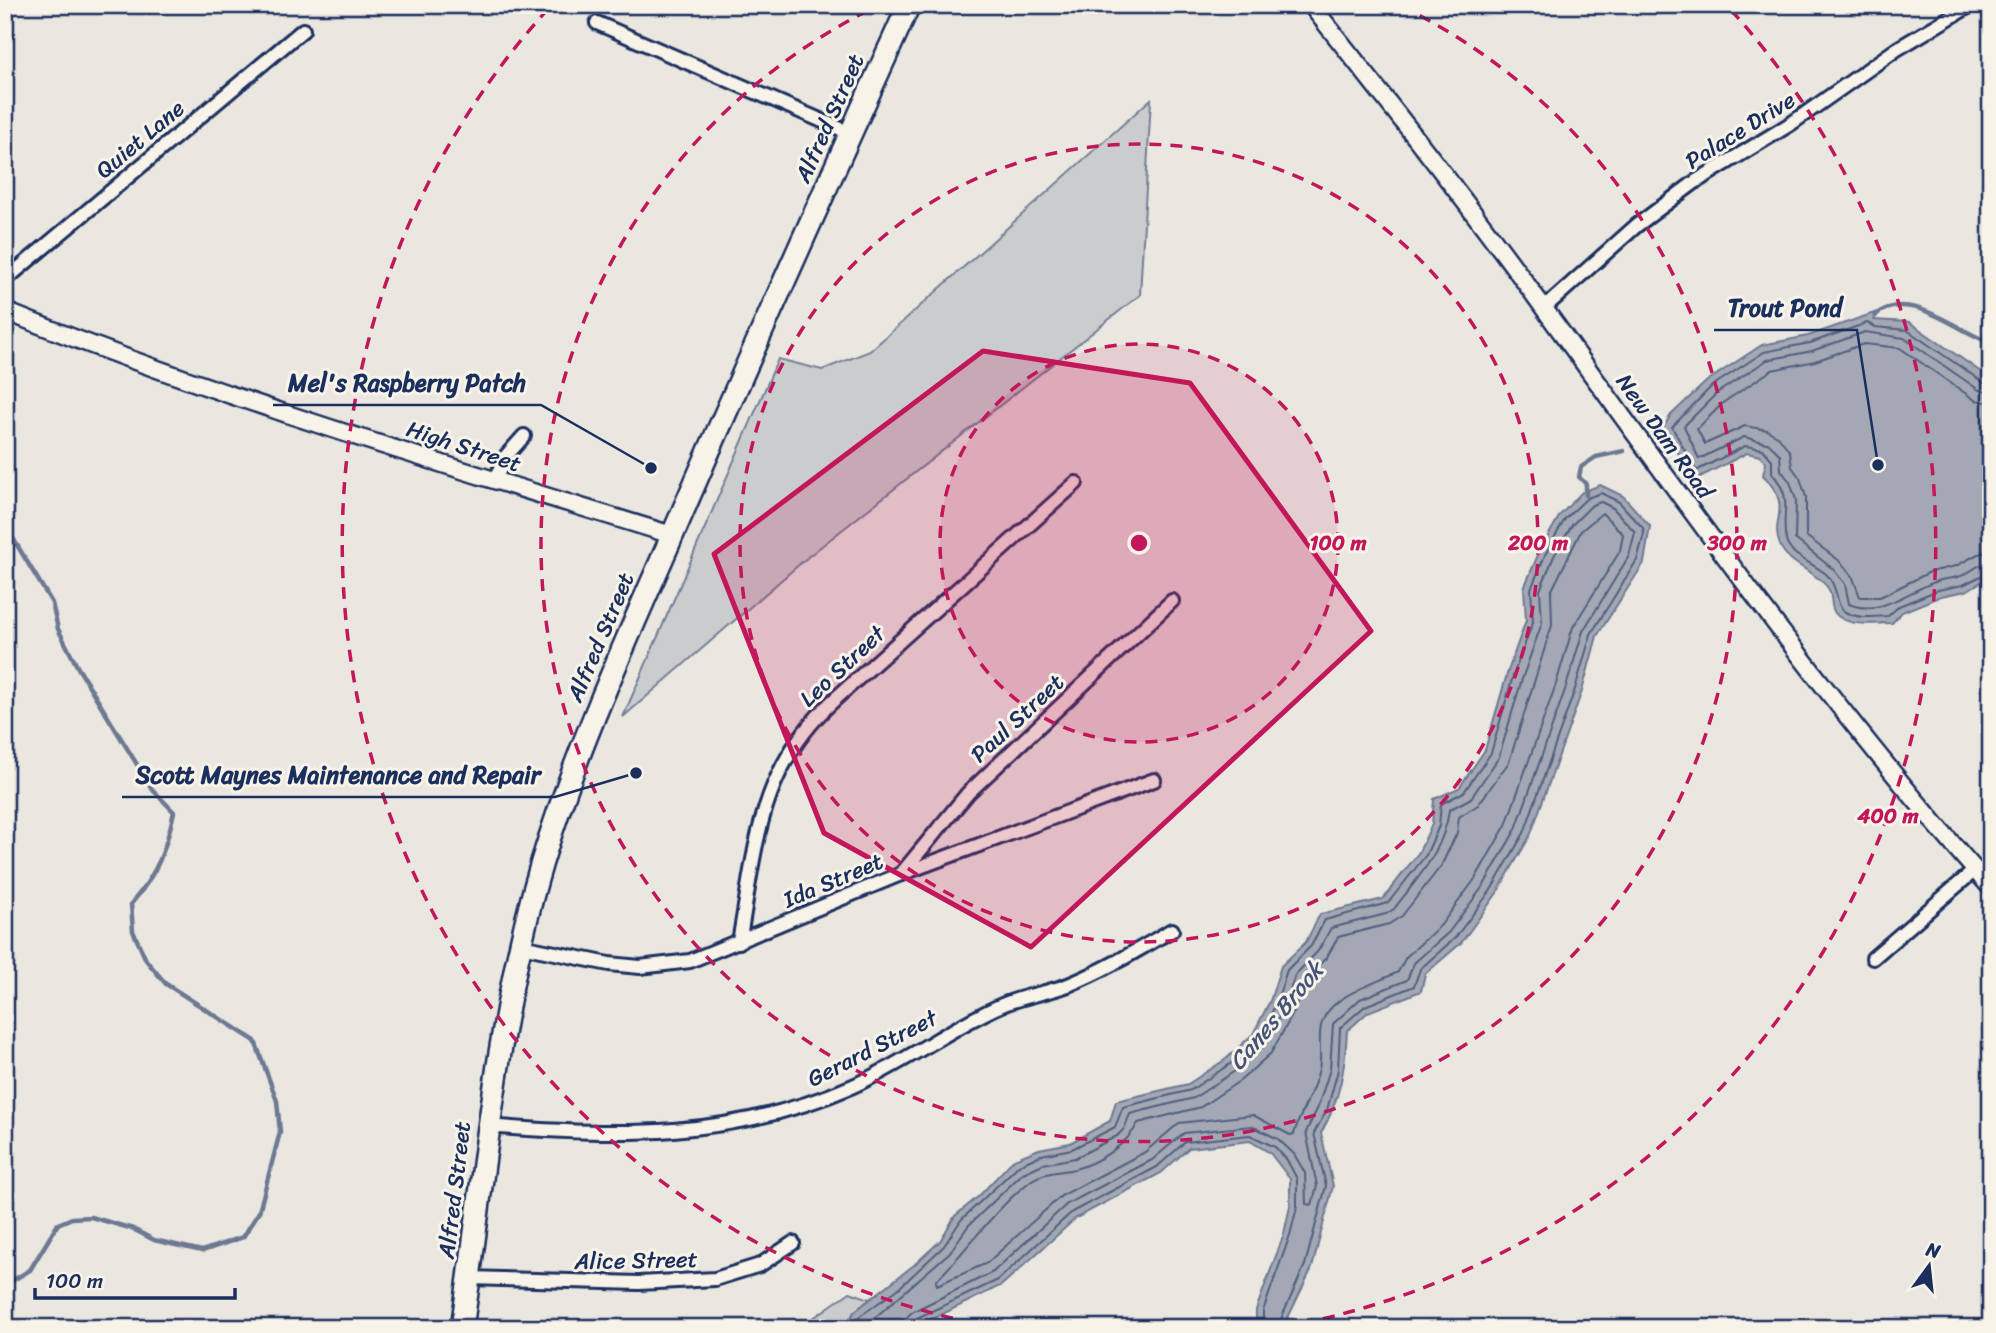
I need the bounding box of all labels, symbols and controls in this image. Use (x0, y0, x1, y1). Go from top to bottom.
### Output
street label: Alfred Street (782, 47, 876, 190)
street label: Palace Drive (1677, 80, 1804, 181)
street label: Quiet Lane (86, 89, 195, 190)
callout: Trout Pond (1714, 285, 1857, 330)
text: Trout Pond (1728, 287, 1845, 329)
callout: Mel's Raspberry Patch (273, 360, 541, 405)
text: Mel's Raspberry Patch (287, 362, 526, 404)
street label: New Dam Road (1605, 365, 1726, 509)
street label: High Street (401, 409, 527, 484)
text: 100 m (1309, 524, 1367, 562)
text: 200 m (1507, 524, 1569, 562)
text: 300 m (1706, 524, 1768, 562)
centre of rings (1127, 531, 1151, 555)
street label: Alfred Street (554, 566, 646, 710)
street label: Leo Street (790, 614, 896, 718)
street label: Paul Street (960, 663, 1074, 773)
callout: Scott Maynes Maintenance and Repair (122, 752, 555, 797)
text: Scott Maynes Maintenance and Repair (134, 754, 543, 796)
text: 400 m (1856, 797, 1919, 835)
street label: Ida Street (776, 841, 890, 920)
water label: Canes Brook (1218, 950, 1336, 1080)
street label: Gerard Street (800, 997, 946, 1099)
street label: Alfred Street (426, 1119, 483, 1262)
north arrow (1895, 1232, 1965, 1302)
text: N (1922, 1232, 1945, 1268)
street label: Alice Street (573, 1239, 698, 1282)
scale bar (35, 1256, 234, 1300)
text: 100 m (46, 1262, 103, 1300)

